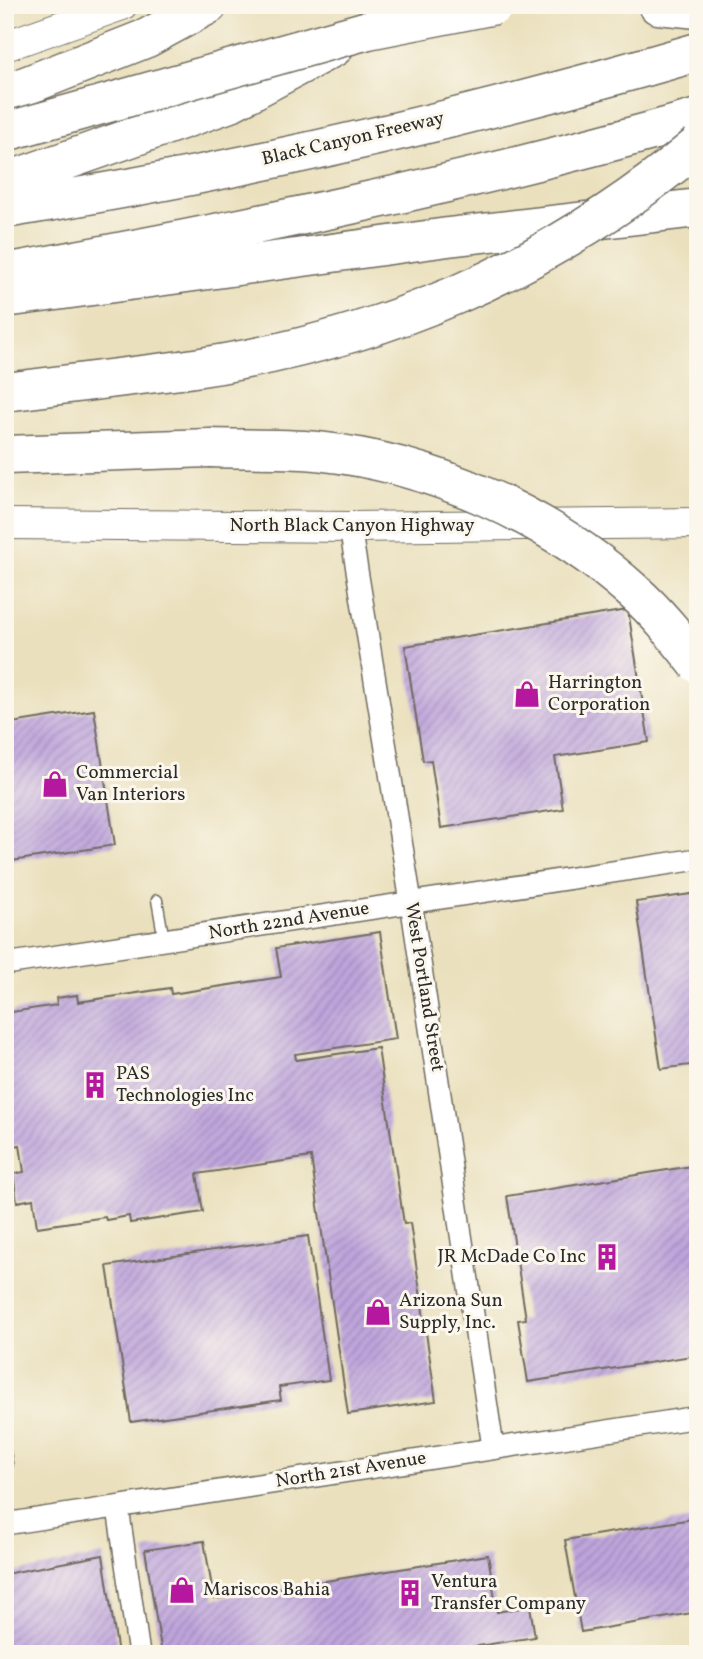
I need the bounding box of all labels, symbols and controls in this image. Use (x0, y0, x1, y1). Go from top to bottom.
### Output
street label: Black Canyon Freeway (259, 105, 447, 173)
street label: North Black Canyon Highway (229, 513, 475, 539)
place label: Harrington Corporation (548, 670, 650, 718)
shop icon: Harrington Corporation (512, 679, 542, 709)
place label: Commercial Van Interiors (76, 760, 185, 808)
shop icon: Commercial Van Interiors (40, 769, 70, 799)
street label: North 22nd Avenue (207, 895, 371, 947)
street label: West Portland Street (398, 900, 450, 1074)
place label: PAS Technologies Inc (116, 1061, 254, 1109)
building icon: PAS Technologies Inc (80, 1070, 110, 1100)
building icon: JR McDade Co Inc (592, 1242, 622, 1272)
place label: JR McDade Co Inc (437, 1244, 586, 1270)
place label: Arizona Sun Supply, Inc. (399, 1288, 503, 1336)
shop icon: Arizona Sun Supply, Inc. (363, 1297, 393, 1327)
street label: North 21st Avenue (274, 1445, 428, 1495)
place label: Ventura Transfer Company (431, 1569, 586, 1617)
shop icon: Mariscos Bahia (167, 1575, 197, 1605)
place label: Mariscos Bahia (203, 1577, 330, 1603)
building icon: Ventura Transfer Company (395, 1578, 425, 1608)

